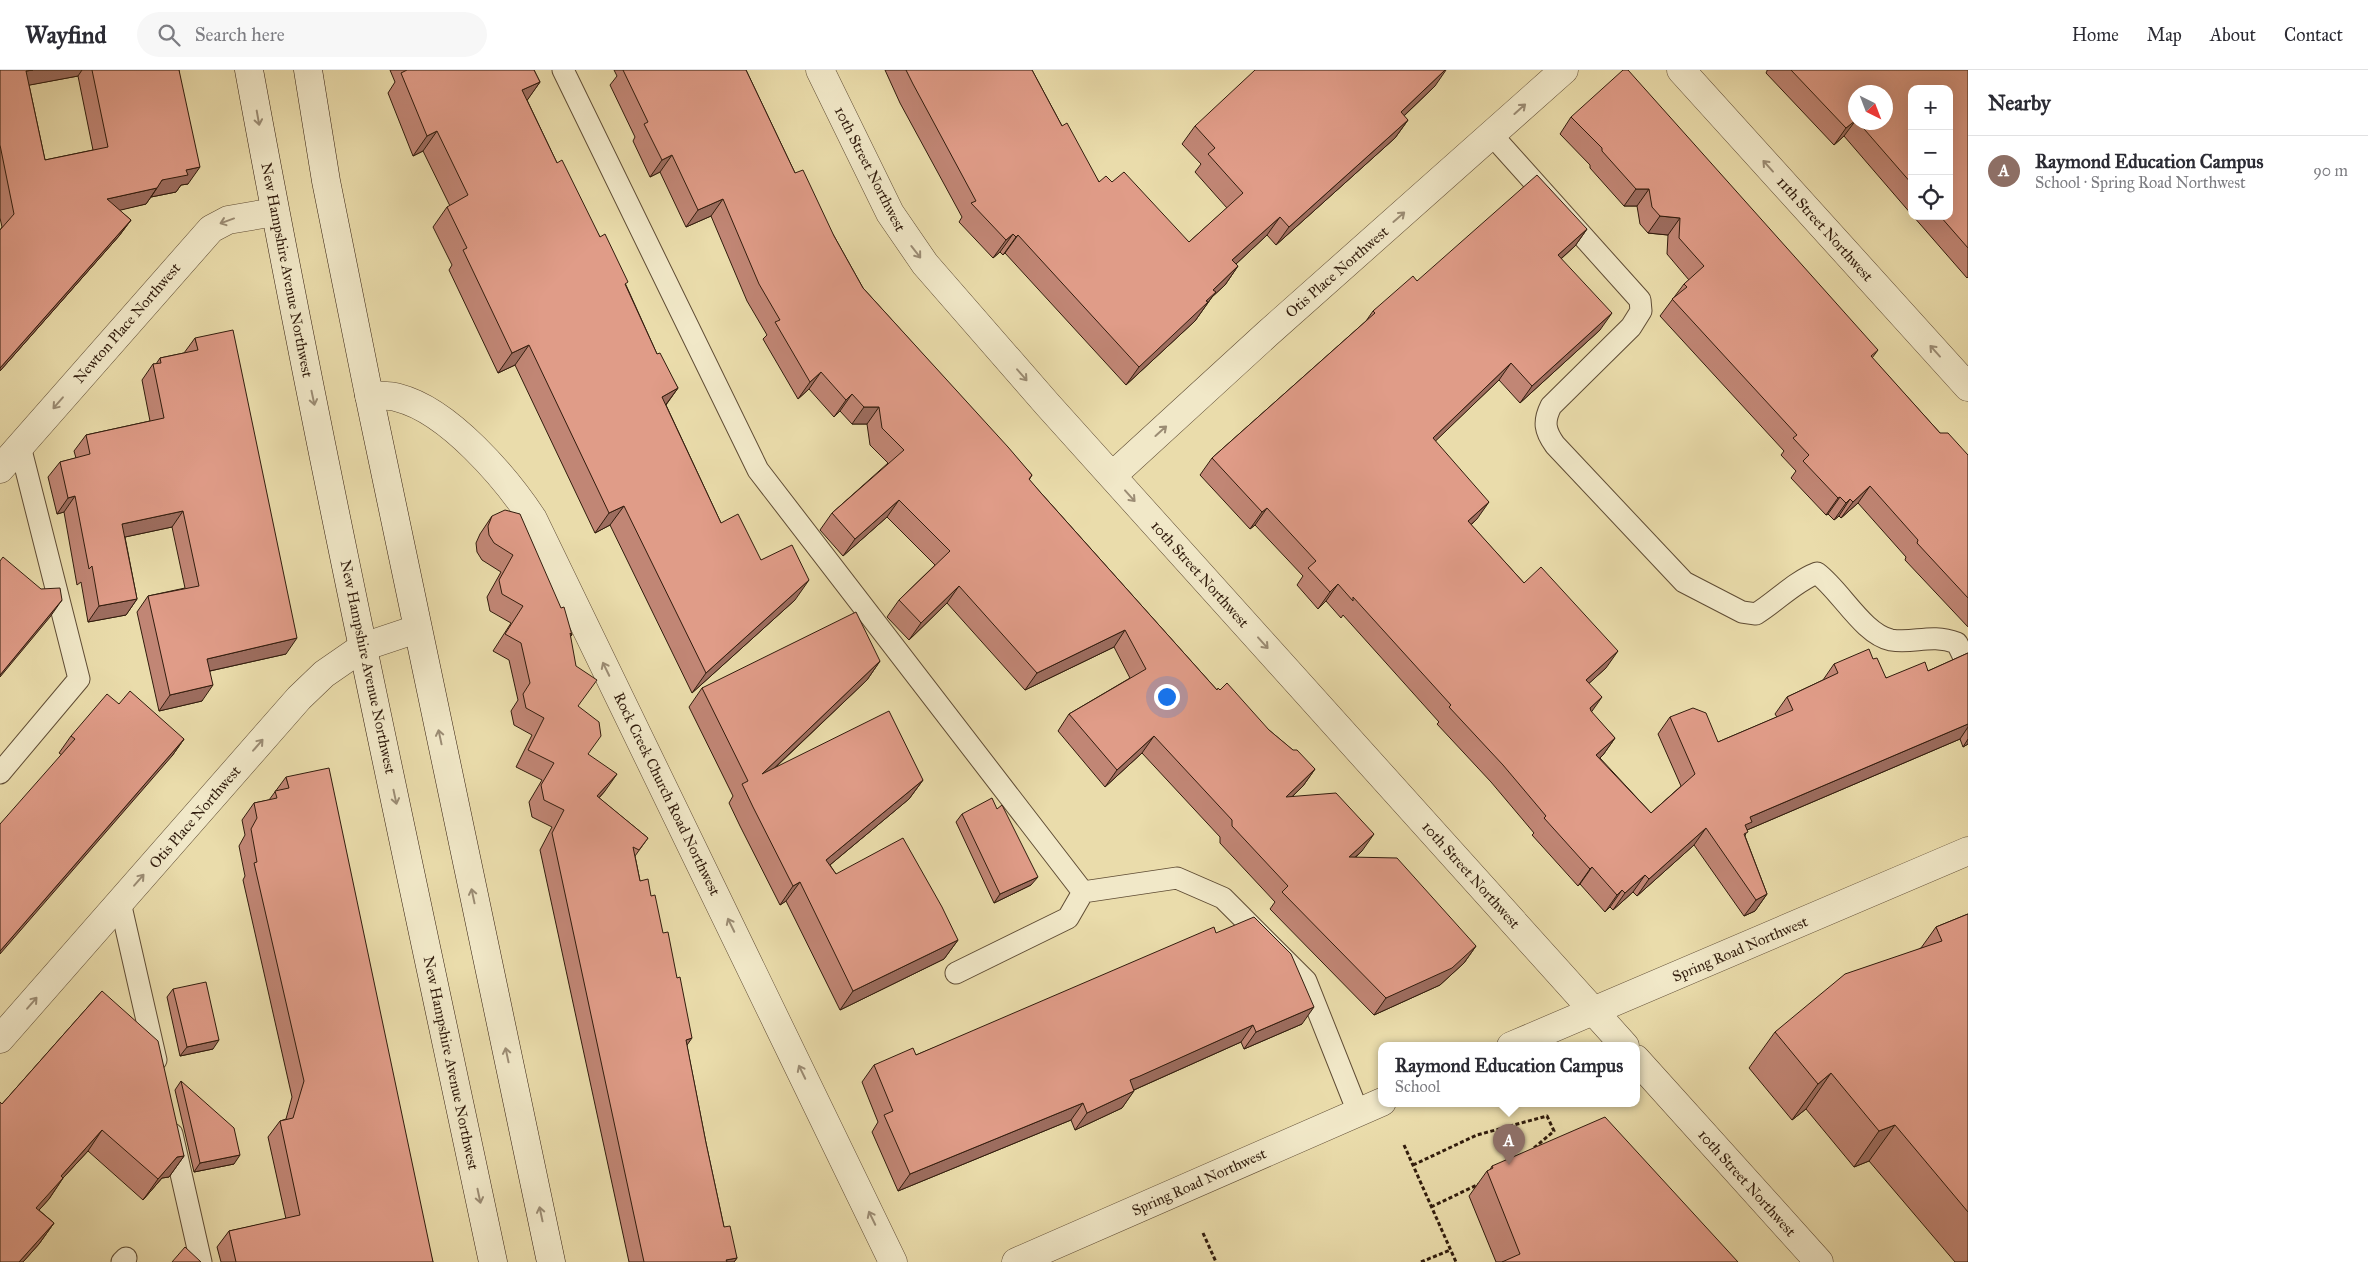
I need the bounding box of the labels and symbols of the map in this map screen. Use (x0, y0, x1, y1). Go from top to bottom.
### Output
north arrow (1848, 85, 1893, 130)
street label: 10th Street Northwest (831, 103, 910, 235)
one-way arrow (1513, 103, 1526, 115)
one-way arrow (253, 110, 263, 126)
one-way arrow (1762, 159, 1774, 172)
street label: New Hampshire Avenue Northwest (257, 161, 317, 380)
street label: 11th Street Northwest (1773, 173, 1877, 286)
one-way arrow (1392, 212, 1405, 223)
one-way arrow (220, 217, 235, 226)
street label: Otis Place Northwest (1282, 222, 1393, 322)
one-way arrow (910, 246, 921, 259)
street label: Newton Place Northwest (70, 259, 185, 387)
one-way arrow (1930, 345, 1941, 358)
one-way arrow (1016, 369, 1028, 382)
one-way arrow (308, 389, 318, 405)
one-way arrow (52, 396, 63, 409)
one-way arrow (1154, 425, 1167, 437)
one-way arrow (1124, 490, 1136, 503)
street label: 10th Street Northwest (1147, 517, 1253, 632)
street label: New Hampshire Avenue Northwest (337, 558, 400, 776)
one-way arrow (1257, 636, 1269, 649)
one-way arrow (601, 662, 610, 677)
your location (1154, 684, 1180, 710)
street label: Rock Creek Church Road Northwest (610, 689, 724, 899)
one-way arrow (434, 730, 444, 746)
one-way arrow (252, 739, 264, 752)
street label: Otis Place Northwest (145, 761, 245, 872)
one-way arrow (391, 788, 400, 804)
street label: 10th Street Northwest (1418, 818, 1524, 933)
one-way arrow (133, 874, 145, 887)
one-way arrow (468, 889, 478, 905)
street label: Spring Road Northwest (1670, 912, 1811, 986)
one-way arrow (725, 918, 735, 933)
street label: New Hampshire Avenue Northwest (420, 954, 483, 1172)
one-way arrow (26, 996, 38, 1009)
one-way arrow (502, 1048, 511, 1064)
one-way arrow (796, 1065, 806, 1080)
pin: A (1493, 1124, 1525, 1165)
street label: 10th Street Northwest (1694, 1126, 1800, 1241)
street label: Spring Road Northwest (1129, 1144, 1270, 1220)
one-way arrow (474, 1187, 484, 1203)
one-way arrow (536, 1207, 545, 1223)
one-way arrow (867, 1211, 877, 1226)

